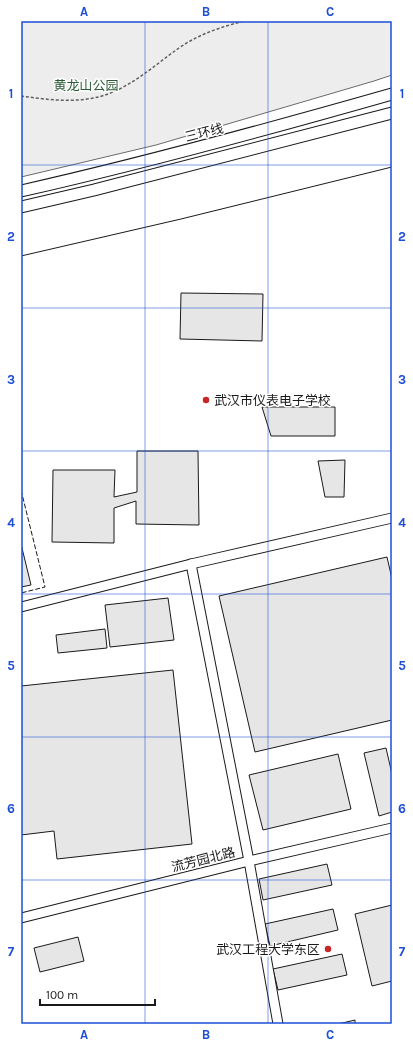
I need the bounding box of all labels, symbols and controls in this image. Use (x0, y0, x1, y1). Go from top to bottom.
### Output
text: A (80, 4, 88, 19)
text: B (202, 4, 210, 19)
text: C (326, 4, 334, 19)
park label: 黄龙山公园 (53, 78, 119, 93)
text: 1 (9, 86, 13, 101)
text: 1 (400, 86, 404, 101)
street label: 三环线 (183, 120, 225, 144)
text: 2 (7, 229, 15, 244)
text: 2 (398, 229, 406, 244)
text: 3 (7, 372, 15, 387)
text: 3 (398, 372, 406, 387)
place label: 武汉市仪表电子学校 (214, 393, 331, 408)
marker: 武汉市仪表电子学校 (201, 395, 211, 405)
text: 4 (7, 515, 15, 530)
text: 4 (398, 515, 406, 530)
text: 5 (7, 658, 15, 673)
text: 5 (398, 658, 406, 673)
text: 6 (7, 801, 15, 816)
text: 6 (398, 801, 406, 816)
street label: 流芳园北路 (170, 844, 236, 875)
place label: 武汉工程大学东区 (216, 942, 320, 957)
text: 7 (8, 944, 15, 959)
marker: 武汉工程大学东区 (323, 944, 333, 954)
text: 7 (399, 944, 406, 959)
scale bar (40, 981, 155, 1007)
text: 100 m (46, 988, 78, 1002)
text: A (80, 1027, 88, 1042)
text: B (202, 1027, 210, 1042)
text: C (326, 1027, 334, 1042)

